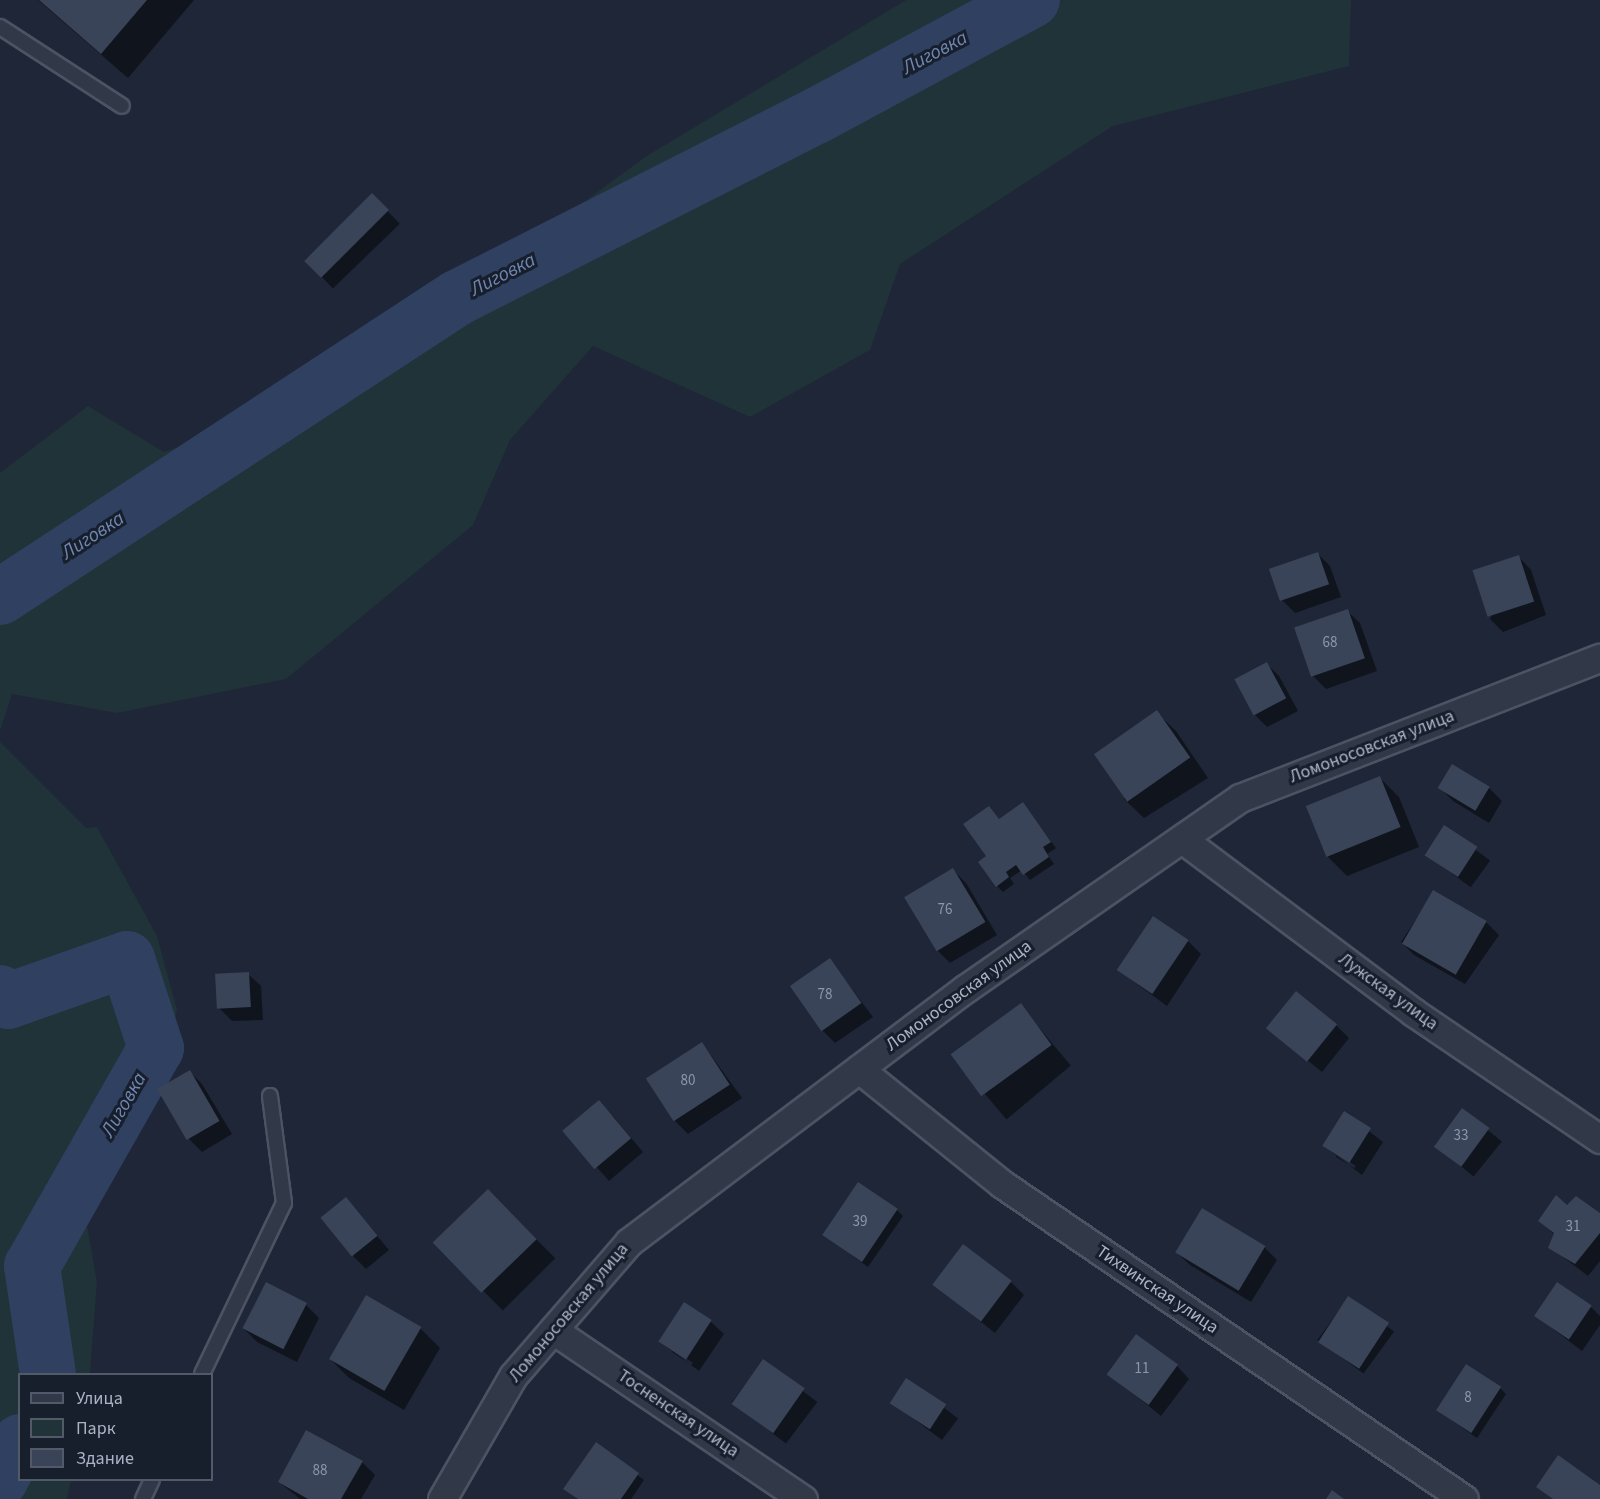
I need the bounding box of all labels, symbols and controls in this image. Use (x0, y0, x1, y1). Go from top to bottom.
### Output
water label: Лиговка (898, 26, 972, 80)
water label: Лиговка (466, 248, 540, 302)
water label: Лиговка (57, 507, 129, 565)
house number: 68 (1323, 634, 1337, 652)
street label: Ломоносовская улица (1286, 706, 1458, 788)
house number: 76 (938, 901, 952, 919)
street label: Ломоносовская улица (882, 936, 1036, 1056)
street label: Лужская улица (1334, 949, 1442, 1035)
house number: 78 (818, 986, 832, 1004)
water label: Лиговка (96, 1069, 152, 1141)
house number: 80 (681, 1072, 695, 1090)
house number: 33 (1454, 1127, 1468, 1145)
house number: 39 (853, 1213, 867, 1231)
house number: 31 (1566, 1218, 1580, 1236)
street label: Ломоносовская улица (505, 1239, 633, 1387)
street label: Тихвинская улица (1092, 1241, 1222, 1339)
house number: 11 (1135, 1360, 1149, 1378)
street label: Тосненская улица (613, 1365, 743, 1463)
legend (18, 1373, 213, 1481)
text: Улица (76, 1386, 123, 1411)
house number: 8 (1464, 1389, 1472, 1407)
text: Парк (76, 1416, 116, 1441)
text: Здание (76, 1446, 134, 1471)
house number: 88 (313, 1462, 327, 1480)

